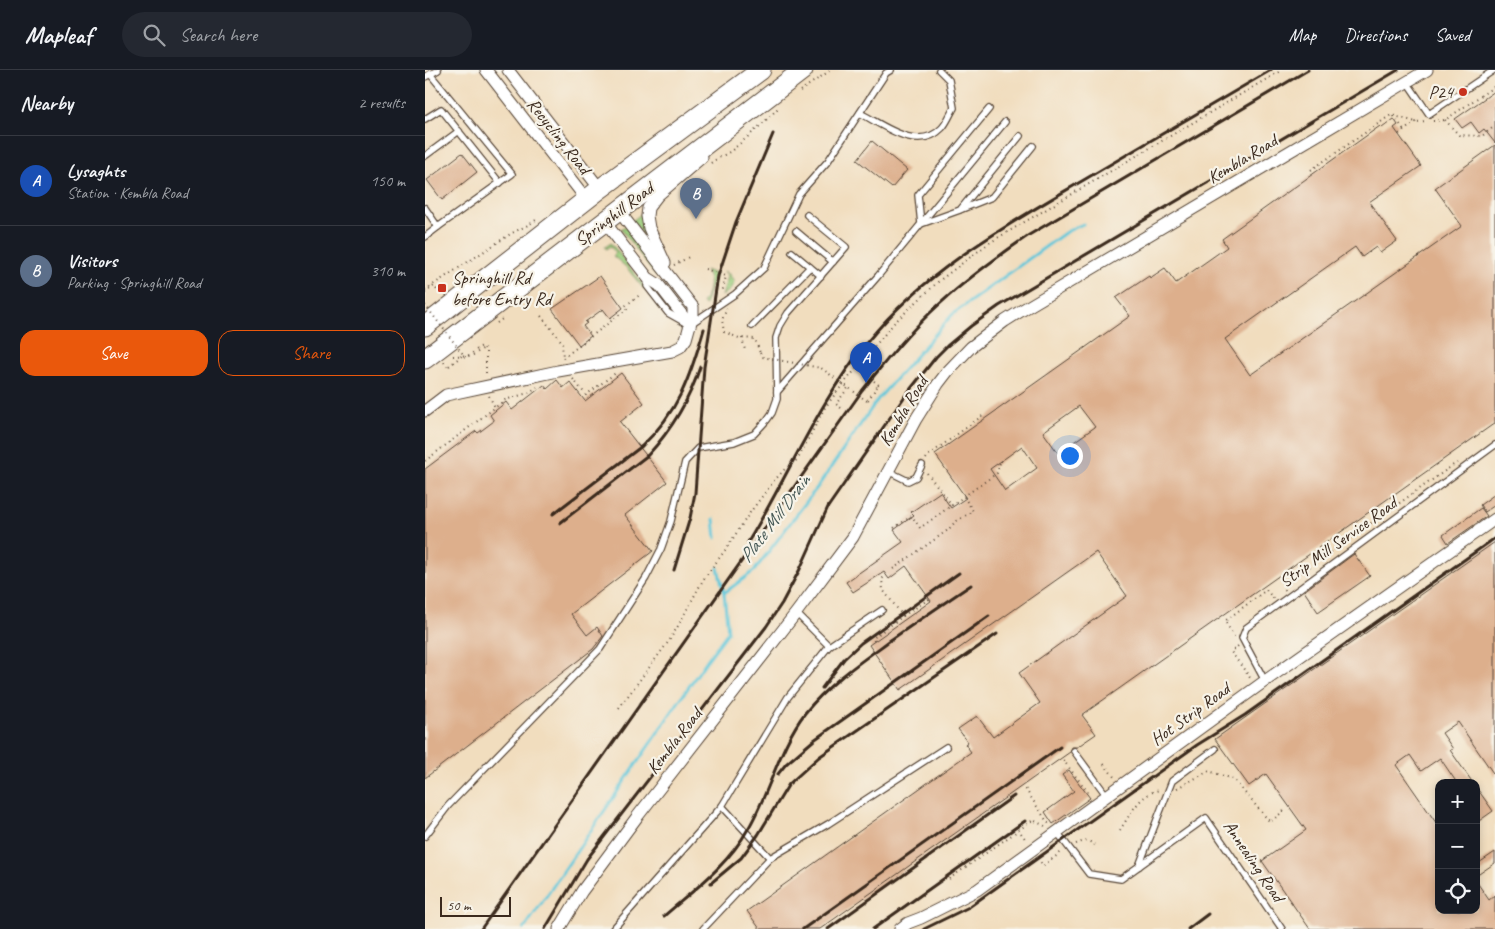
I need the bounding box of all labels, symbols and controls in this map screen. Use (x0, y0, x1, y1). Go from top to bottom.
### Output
search box (122, 12, 472, 57)
text: Mapleaf (25, 20, 92, 50)
icon: search (140, 21, 168, 49)
text: Search here (180, 23, 257, 47)
text: Map (1289, 24, 1316, 46)
text: Directions (1344, 24, 1407, 46)
text: Saved (1435, 24, 1470, 46)
place label: P24 (1428, 81, 1455, 103)
marker: P24 (1457, 86, 1469, 98)
text: Nearby (20, 90, 73, 116)
text: 2 results (358, 93, 405, 113)
street label: Recycling Road (522, 94, 597, 181)
street label: Kembla Road (1203, 128, 1283, 188)
text: Lysaghts (67, 159, 125, 183)
text: A (32, 171, 40, 191)
text: 150 m (371, 171, 405, 191)
street label: Springhill Road (570, 176, 660, 251)
pin: B (680, 178, 712, 219)
text: Station · Kembla Road (67, 183, 188, 203)
text: Visitors (67, 249, 117, 273)
text: B (32, 261, 40, 281)
text: 310 m (371, 261, 405, 281)
place label: Springhill Rd before Entry Rd (452, 267, 554, 310)
text: Parking · Springhill Road (67, 273, 201, 293)
marker: Springhill Rd before Entry Rd (436, 282, 448, 294)
button: Save (20, 330, 208, 376)
button: Share (218, 330, 405, 376)
pin: A (850, 342, 882, 383)
street label: Kembla Road (874, 370, 934, 450)
your location (1057, 443, 1083, 469)
water label: Plate Mill Drain (734, 468, 817, 567)
street label: Strip Mill Service Road (1275, 490, 1404, 592)
street label: Hot Strip Road (1146, 676, 1236, 750)
street label: Kembla Road (642, 701, 708, 778)
map controls (1435, 779, 1480, 914)
button: + (1435, 779, 1480, 824)
street label: Annealing Road (1219, 816, 1291, 908)
button: − (1435, 824, 1480, 869)
button: locate (1435, 869, 1480, 914)
scale bar (440, 894, 511, 917)
text: 50 m (447, 897, 471, 914)

